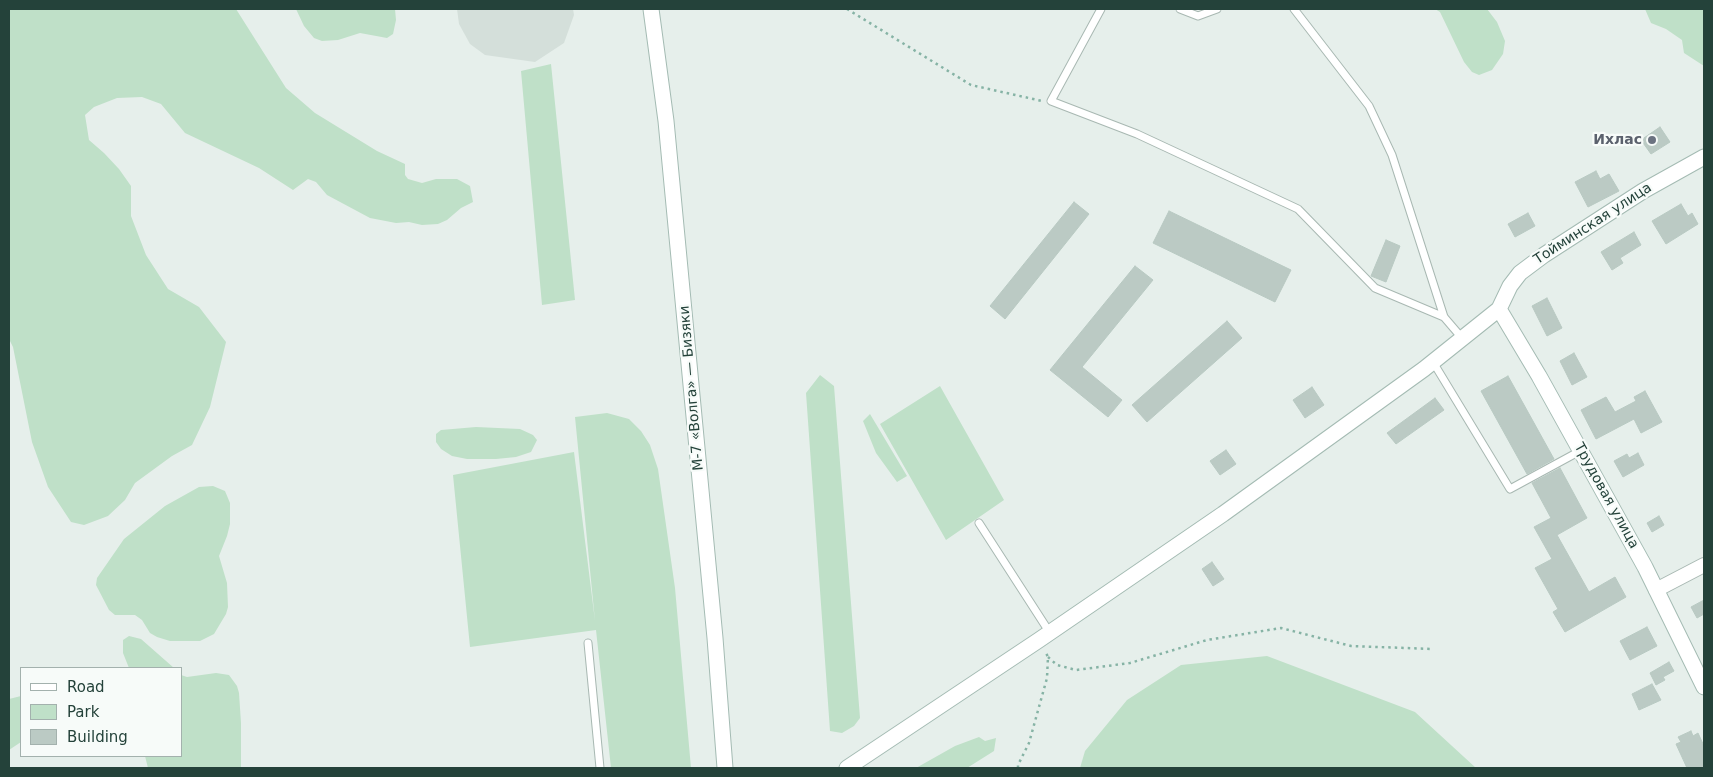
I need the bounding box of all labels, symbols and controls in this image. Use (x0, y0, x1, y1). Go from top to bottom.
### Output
place label: Ихлас (1593, 132, 1642, 148)
marker: Ихлас (1646, 134, 1658, 146)
street label: Тойминская улица (1531, 180, 1655, 268)
street label: М-7 «Волга» — Бизяки (676, 305, 708, 471)
street label: Трудовая улица (1570, 440, 1642, 552)
legend (20, 667, 182, 757)
text: Road (67, 678, 105, 696)
text: Park (67, 703, 99, 721)
text: Building (67, 728, 128, 746)

